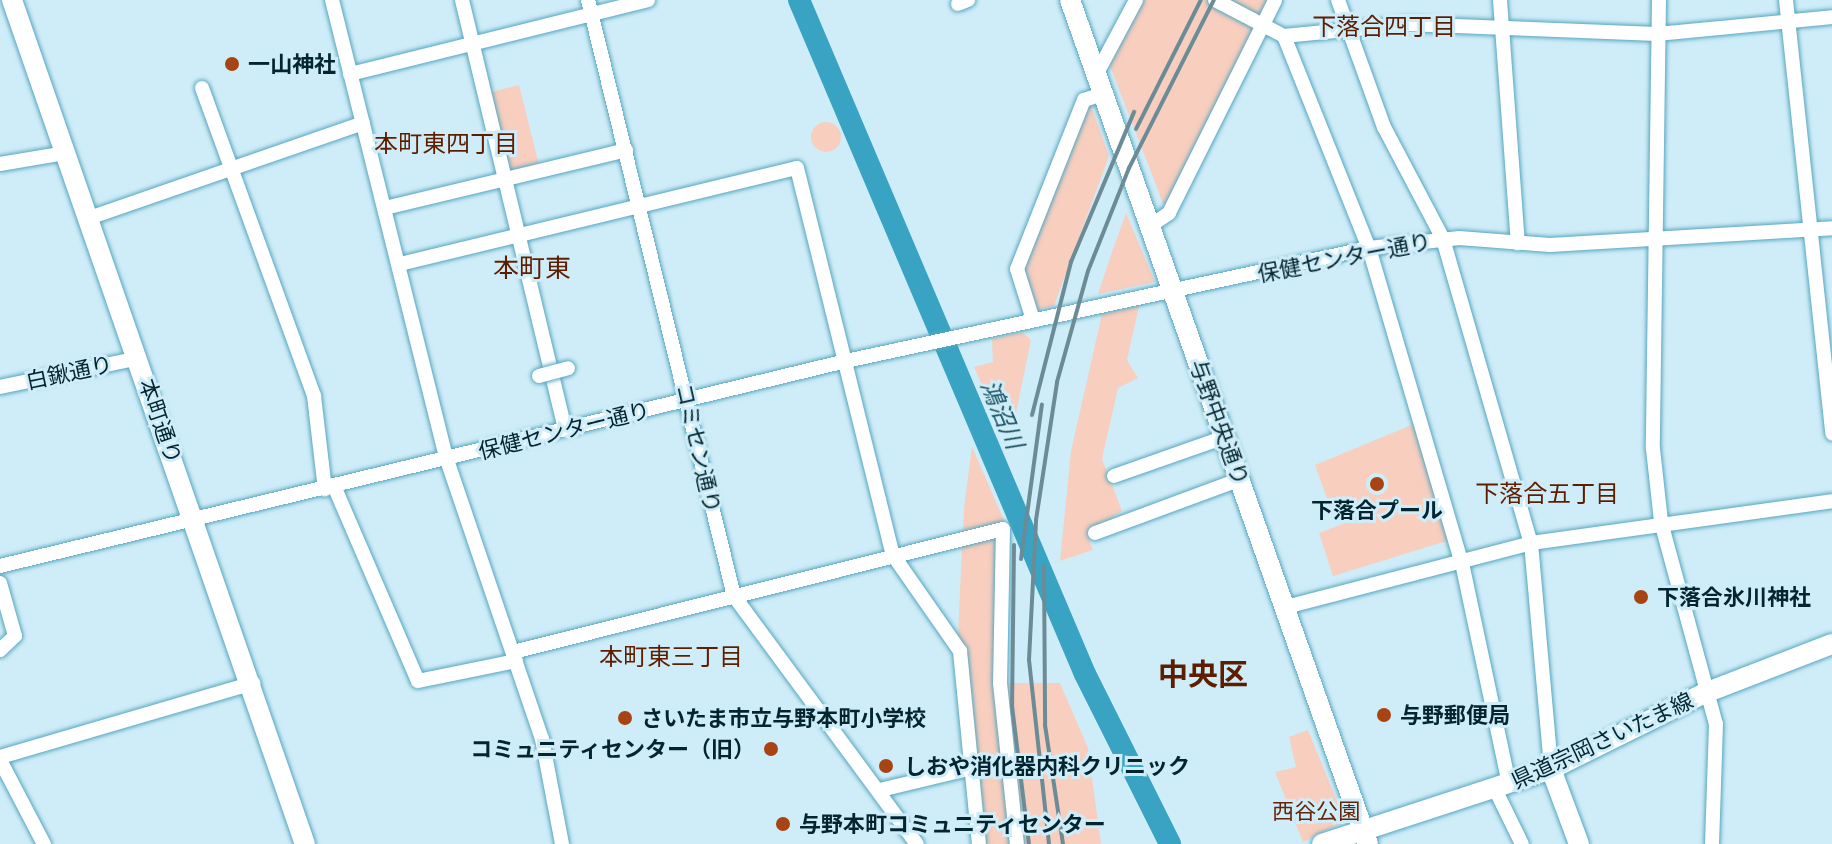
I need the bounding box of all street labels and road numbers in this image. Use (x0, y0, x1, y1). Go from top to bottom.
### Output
street label: 保健センター通り (1255, 227, 1433, 287)
street label: 白鍬通り (23, 350, 115, 394)
street label: 与野中央通り (1185, 355, 1255, 489)
street label: 本町通り (134, 375, 188, 467)
street label: コミセン通り (671, 381, 727, 515)
street label: 保健センター通り (475, 396, 653, 464)
street label: 県道宗岡さいたま線 (1507, 686, 1697, 794)

